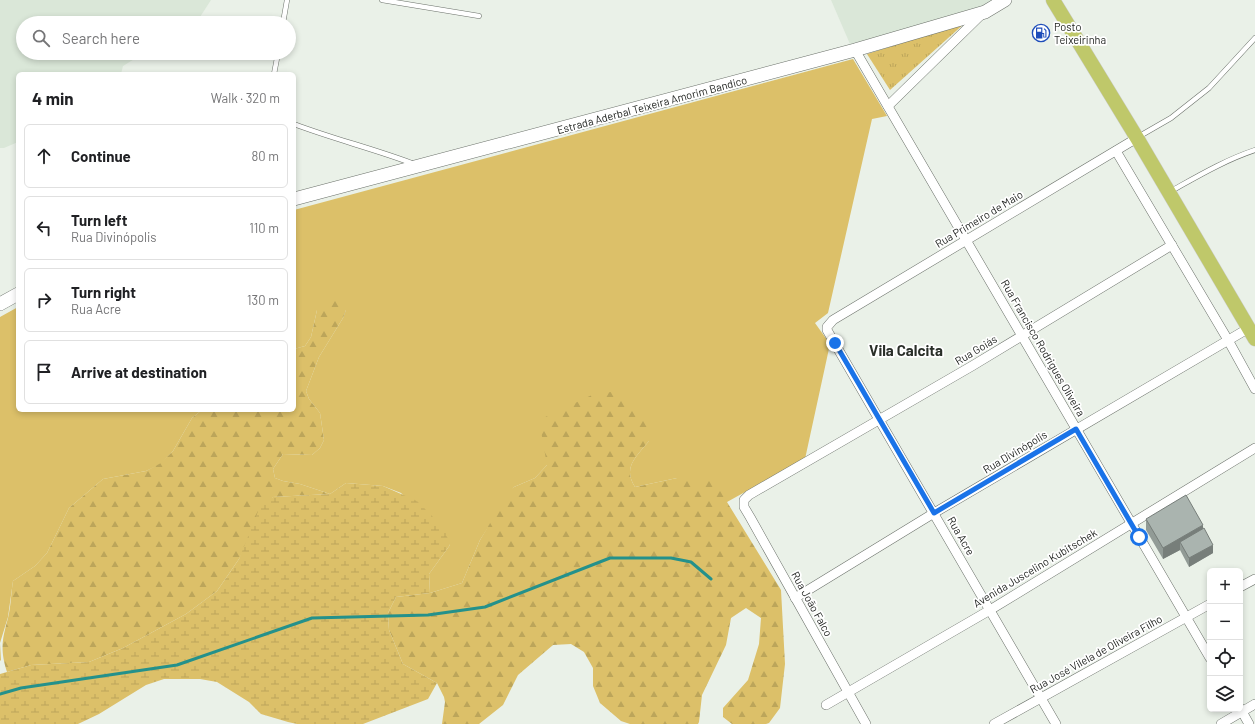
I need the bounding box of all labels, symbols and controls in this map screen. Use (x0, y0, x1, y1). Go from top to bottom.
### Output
search box (16, 16, 296, 60)
place label: Posto Teixeirinha (1054, 20, 1106, 46)
fuel station icon: Posto Teixeirinha (1031, 23, 1051, 43)
icon: search (30, 27, 52, 49)
text: Search here (62, 29, 140, 47)
street label: Estrada Aderbal Teixeira Amorim Bandico (555, 73, 748, 136)
text: 4 min (32, 88, 74, 108)
text: Walk · 320 m (211, 90, 280, 106)
icon: ahead (33, 145, 55, 167)
text: Continue (71, 147, 131, 165)
text: 80 m (252, 148, 279, 164)
street label: Rua Primeiro de Maio (933, 187, 1025, 250)
text: Turn left (71, 211, 127, 229)
icon: left (33, 217, 55, 239)
text: 110 m (249, 220, 279, 236)
text: Rua Divinópolis (71, 229, 157, 245)
street label: Rua Francisco Rodrigues Oliveira (999, 277, 1088, 418)
text: Turn right (71, 283, 136, 301)
icon: right (33, 289, 55, 311)
text: 130 m (247, 292, 279, 308)
text: Rua Acre (71, 301, 121, 317)
street label: Rua Goiás (952, 332, 999, 367)
route end (826, 334, 844, 352)
district label: Vila Calcita (869, 341, 943, 359)
icon: arrive (33, 361, 55, 383)
text: Arrive at destination (71, 363, 207, 381)
street label: Rua Divinópolis (980, 427, 1049, 476)
street label: Rua Acre (945, 514, 978, 558)
street label: Avenida Juscelino Kubitschek (971, 525, 1099, 610)
route start (1130, 528, 1148, 546)
map controls (1207, 568, 1243, 712)
button: + (1207, 568, 1243, 604)
street label: Rua João Falco (789, 569, 836, 639)
button: − (1207, 604, 1243, 640)
street label: Rua José Vilela de Oliveira Filho (1027, 612, 1164, 695)
button: locate (1207, 640, 1243, 676)
button: layers (1207, 676, 1243, 712)

